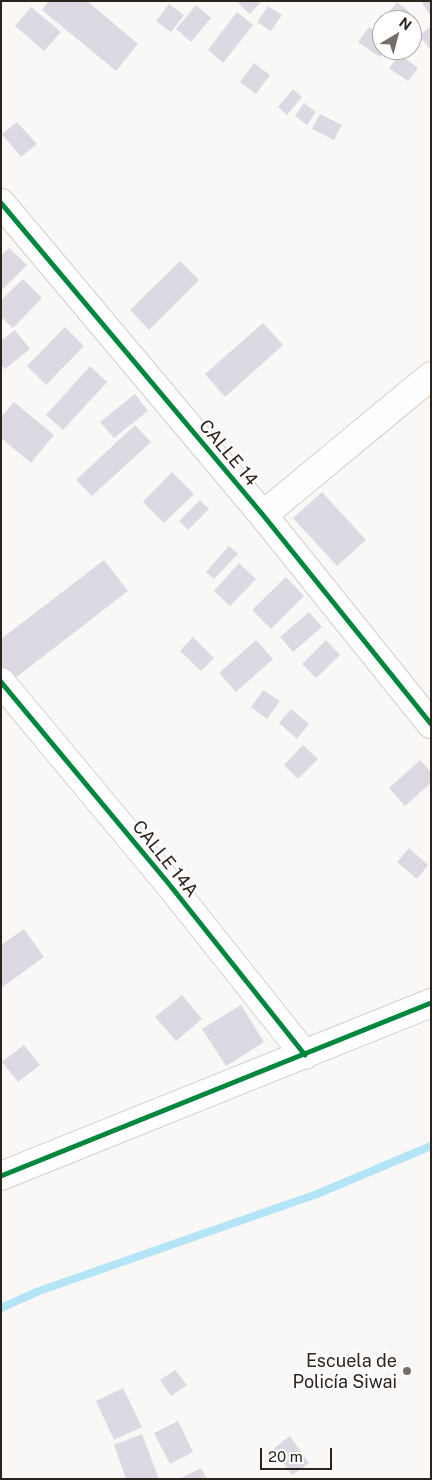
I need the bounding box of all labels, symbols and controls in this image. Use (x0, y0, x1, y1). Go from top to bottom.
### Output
north arrow (372, 10, 422, 60)
text: N (396, 14, 415, 33)
street label: CALLE 14 (194, 415, 262, 491)
street label: CALLE 14A (127, 816, 203, 902)
place label: Escuela de Policía Siwai (293, 1350, 397, 1392)
marker: Escuela de Policía Siwai (401, 1365, 413, 1377)
scale bar (262, 1438, 334, 1470)
text: 20 m (268, 1448, 303, 1465)

